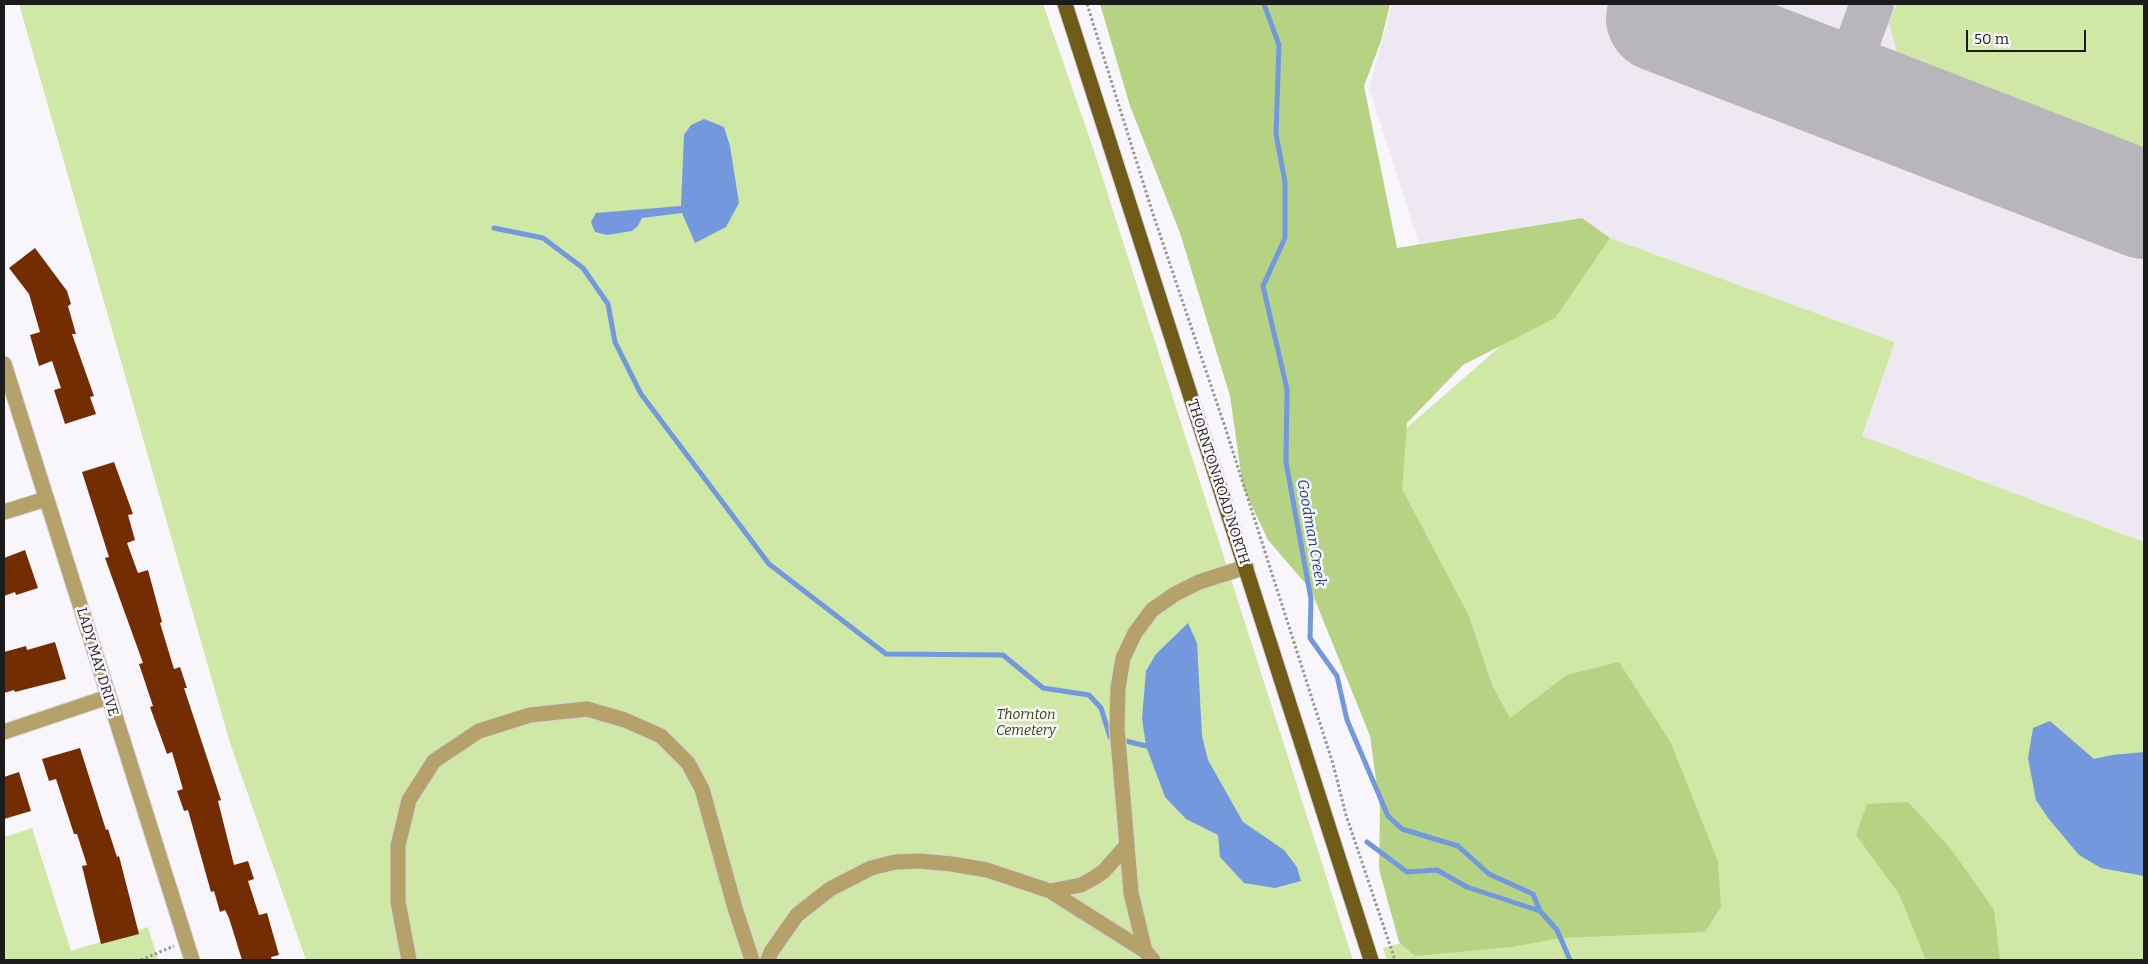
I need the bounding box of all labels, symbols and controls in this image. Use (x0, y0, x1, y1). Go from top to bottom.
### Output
scale bar (1968, 20, 2088, 52)
text: 50 m (1974, 30, 2009, 48)
street label: THORNTON ROAD NORTH (1183, 397, 1253, 567)
water label: Goodman Creek (1293, 478, 1329, 588)
street label: LADY MAY DRIVE (72, 606, 122, 718)
park label: Thornton Cemetery (996, 707, 1056, 740)

